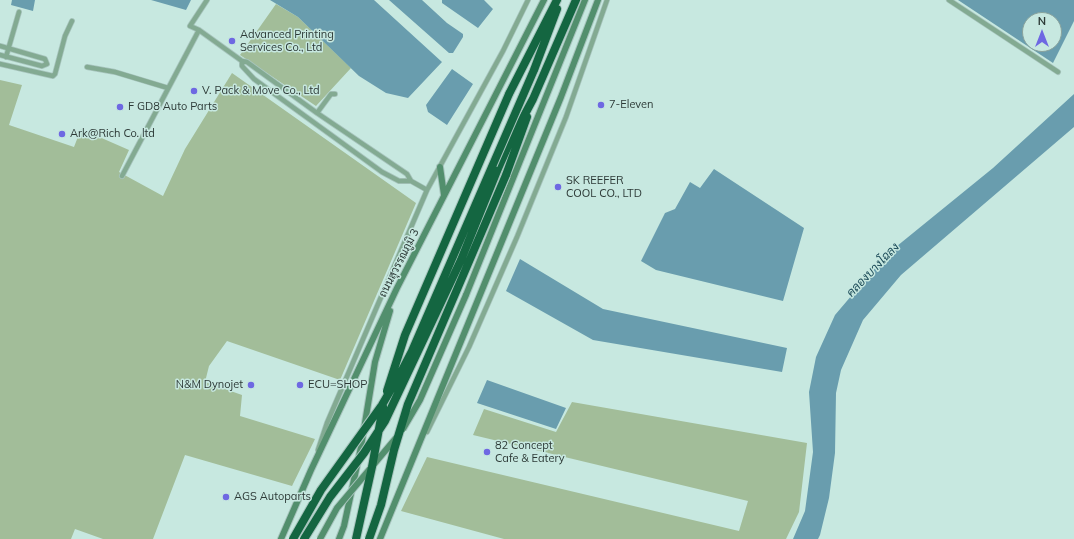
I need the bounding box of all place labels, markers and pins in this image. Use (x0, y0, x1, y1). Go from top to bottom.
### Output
place label: Advanced Printing Services Co., Ltd (240, 28, 334, 54)
marker: Advanced Printing Services Co., Ltd (227, 36, 237, 46)
place label: V. Pack & Move Co., Ltd (202, 84, 320, 98)
marker: V. Pack & Move Co., Ltd (189, 86, 199, 96)
place label: 7-Eleven (609, 98, 653, 112)
place label: F GD8 Auto Parts (128, 100, 217, 114)
marker: 7-Eleven (596, 100, 606, 110)
marker: F GD8 Auto Parts (115, 102, 125, 112)
place label: Ark@Rich Co. ltd (70, 127, 155, 141)
marker: Ark@Rich Co. ltd (57, 129, 67, 139)
place label: SK REEFER COOL CO., LTD (566, 174, 642, 200)
marker: SK REEFER COOL CO., LTD (553, 182, 563, 192)
place label: N&M Dynojet (176, 378, 243, 392)
place label: ECU=SHOP (308, 378, 368, 392)
marker: N&M Dynojet (246, 380, 256, 390)
marker: ECU=SHOP (295, 380, 305, 390)
place label: 82 Concept Cafe & Eatery (495, 439, 565, 465)
marker: 82 Concept Cafe & Eatery (482, 447, 492, 457)
place label: AGS Autoparts (234, 490, 311, 504)
marker: AGS Autoparts (221, 492, 231, 502)

